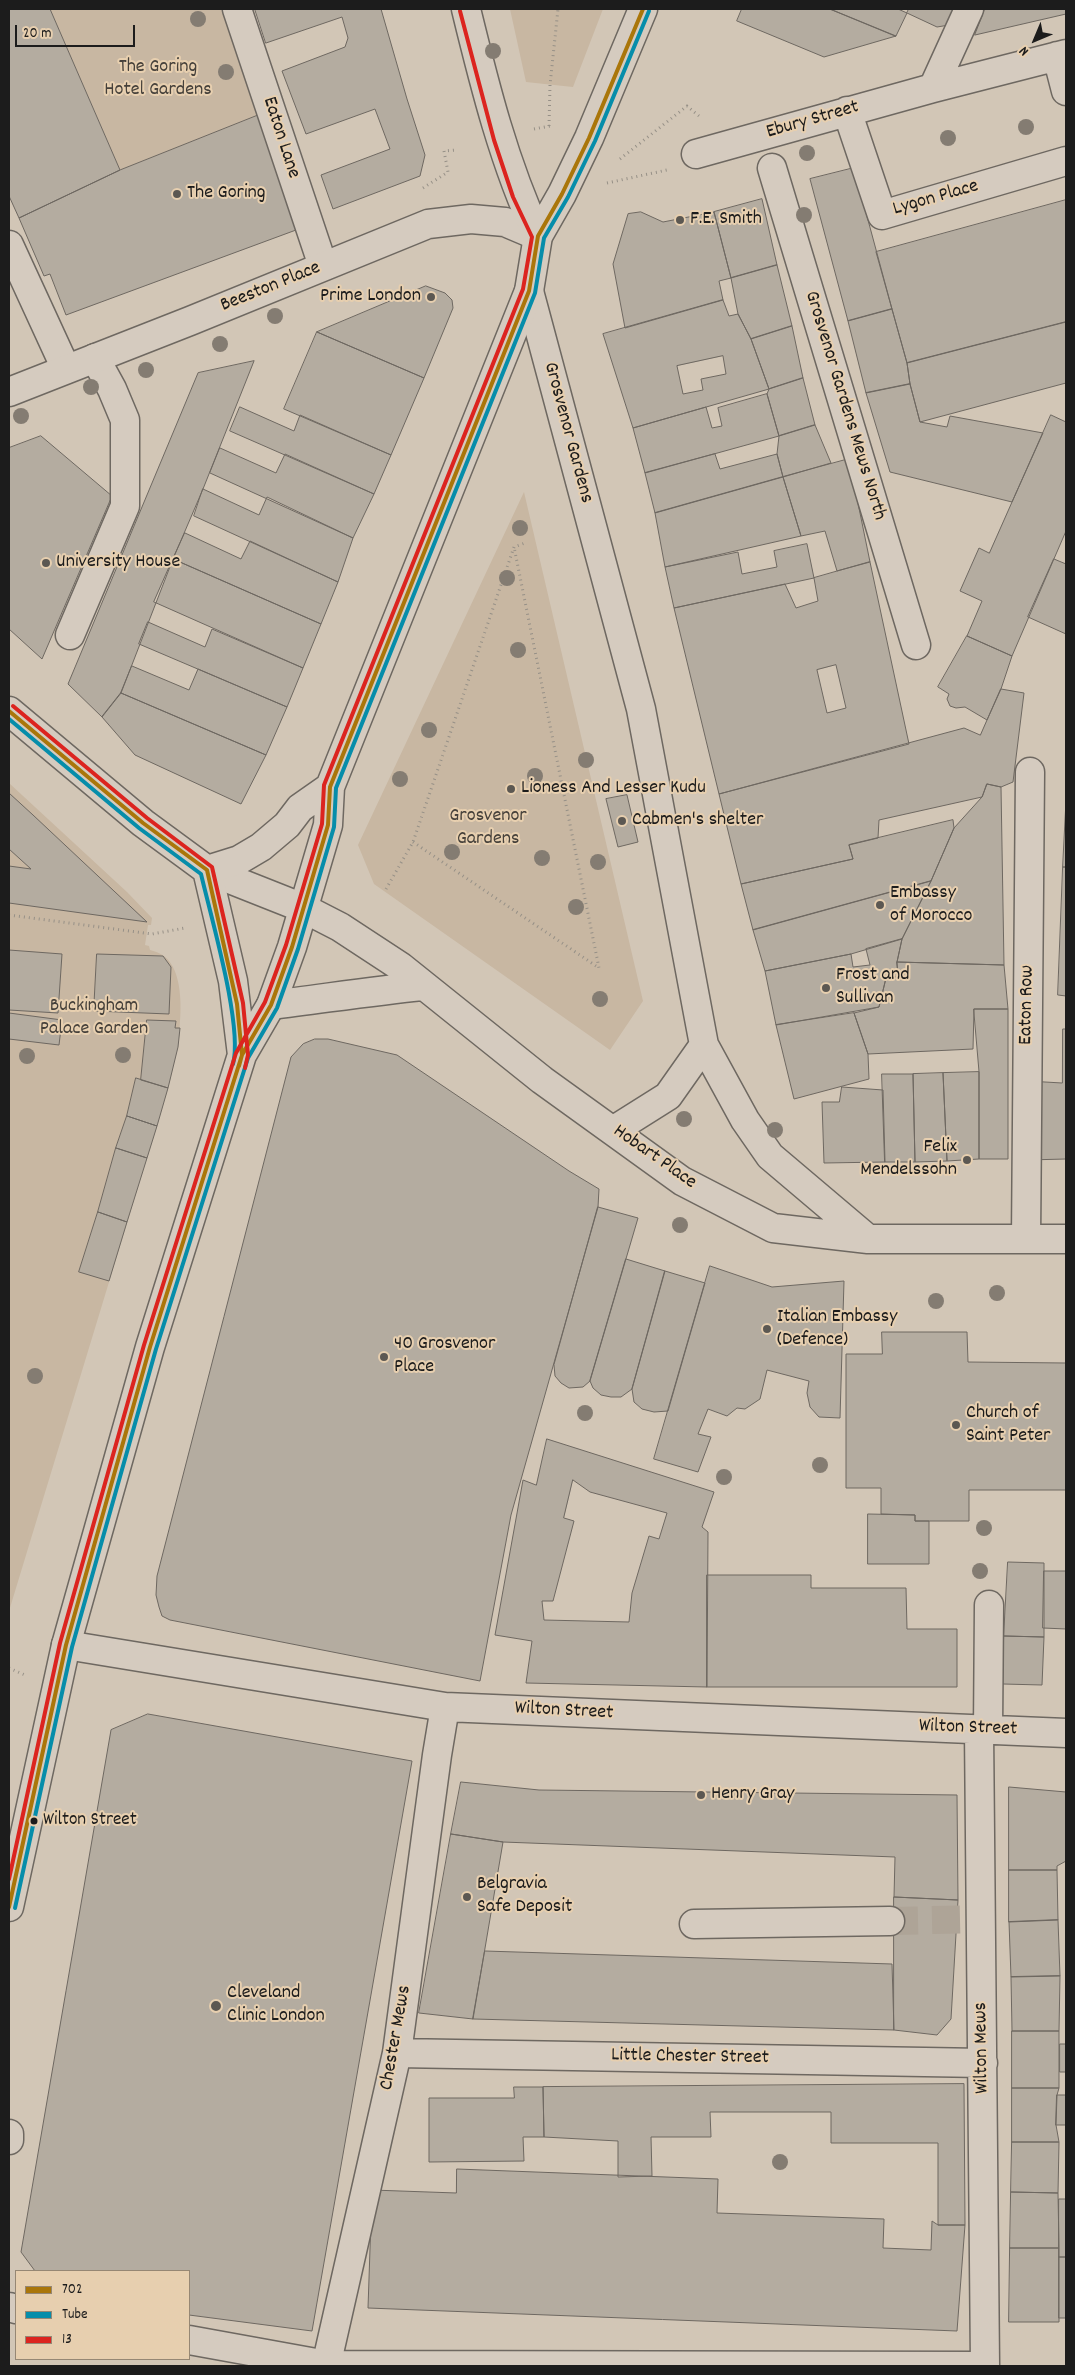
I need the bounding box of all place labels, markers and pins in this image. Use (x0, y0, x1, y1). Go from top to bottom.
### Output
place label: The Goring (187, 182, 266, 206)
marker: The Goring (171, 188, 183, 200)
place label: F.E. Smith (690, 208, 762, 232)
marker: F.E. Smith (674, 214, 686, 226)
place label: Prime London (320, 285, 421, 309)
marker: Prime London (425, 291, 437, 303)
place label: University House (56, 551, 180, 575)
marker: University House (40, 557, 52, 569)
place label: Lioness And Lesser Kudu (521, 777, 706, 801)
marker: Lioness And Lesser Kudu (505, 783, 517, 795)
place label: Cabmen's shelter (632, 809, 763, 833)
marker: Cabmen's shelter (616, 815, 628, 827)
place label: Embassy of Morocco (890, 882, 972, 929)
marker: Embassy of Morocco (874, 899, 886, 911)
place label: Frost and Sullivan (836, 964, 910, 1011)
marker: Frost and Sullivan (820, 982, 832, 994)
place label: Felix Mendelssohn (860, 1136, 957, 1183)
marker: Felix Mendelssohn (961, 1154, 973, 1166)
place label: Italian Embassy (Defence) (777, 1306, 897, 1353)
marker: Italian Embassy (Defence) (761, 1323, 773, 1335)
place label: 40 Grosvenor Place (394, 1333, 495, 1380)
marker: 40 Grosvenor Place (378, 1351, 390, 1363)
place label: Church of Saint Peter (966, 1402, 1051, 1449)
marker: Church of Saint Peter (950, 1419, 962, 1431)
place label: Henry Gray (711, 1783, 794, 1807)
marker: Henry Gray (695, 1789, 707, 1801)
place label: Wilton Street (43, 1810, 137, 1832)
marker: Wilton Street (29, 1816, 39, 1826)
place label: Belgravia Safe Deposit (477, 1873, 572, 1920)
marker: Belgravia Safe Deposit (461, 1891, 473, 1903)
place label: Cleveland Clinic London (227, 1982, 325, 2029)
marker: Cleveland Clinic London (209, 1999, 223, 2013)

